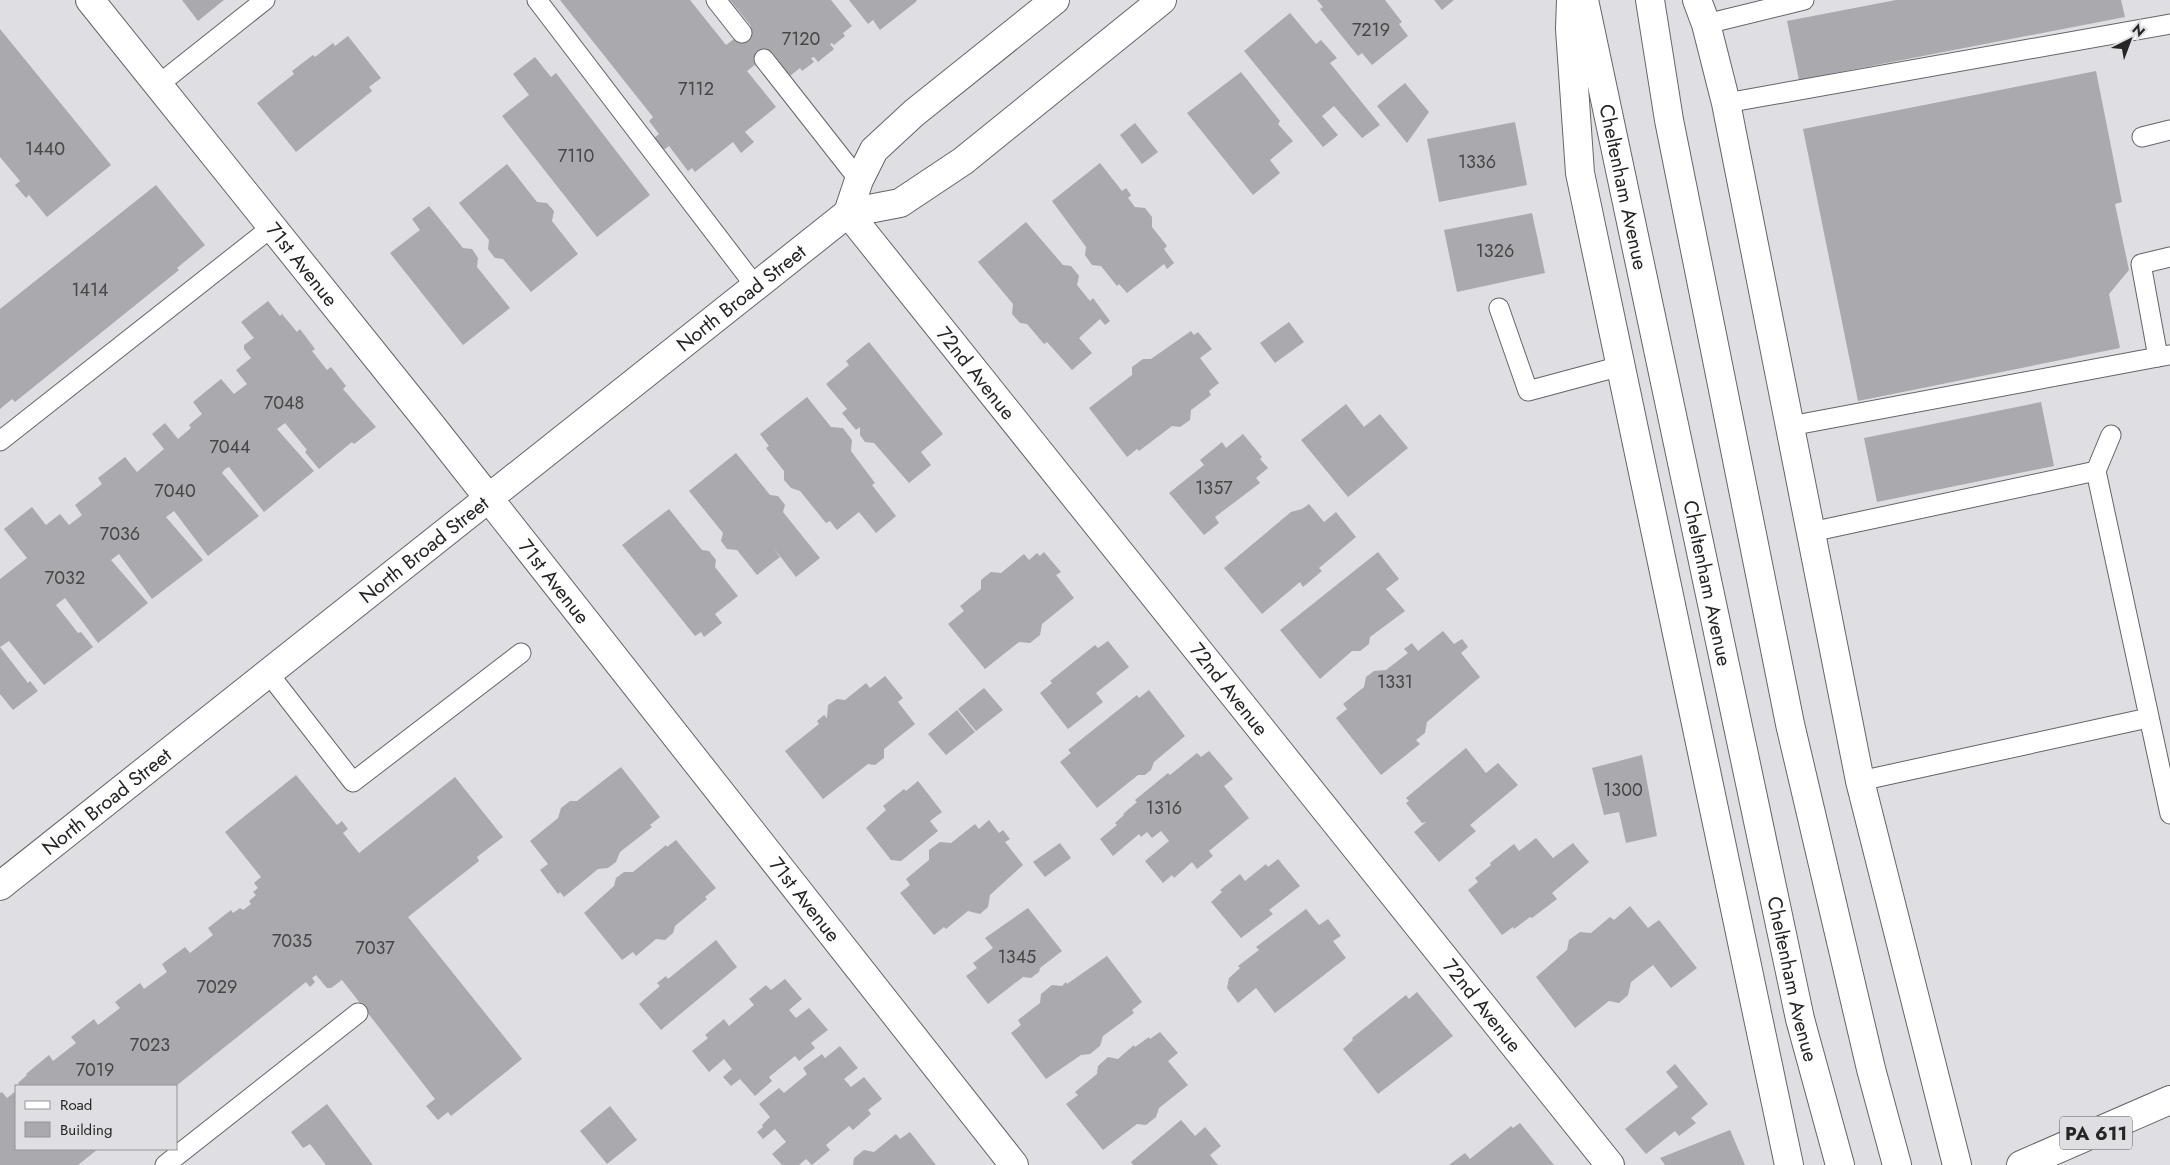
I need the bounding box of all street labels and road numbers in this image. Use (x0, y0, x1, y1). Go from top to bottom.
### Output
street label: Cheltenham Avenue (1591, 101, 1655, 273)
street label: 71st Avenue (259, 216, 345, 313)
street label: North Broad Street (670, 238, 812, 359)
street label: 72nd Avenue (929, 321, 1022, 426)
street label: North Broad Street (353, 489, 495, 611)
street label: Cheltenham Avenue (1675, 498, 1739, 669)
street label: 71st Avenue (511, 533, 596, 630)
street label: 72nd Avenue (1182, 637, 1275, 742)
street label: North Broad Street (36, 741, 178, 862)
street label: 71st Avenue (762, 851, 847, 948)
street label: Cheltenham Avenue (1759, 894, 1825, 1065)
street label: 72nd Avenue (1436, 953, 1528, 1059)
road number: PA 611 (2060, 1116, 2132, 1150)

